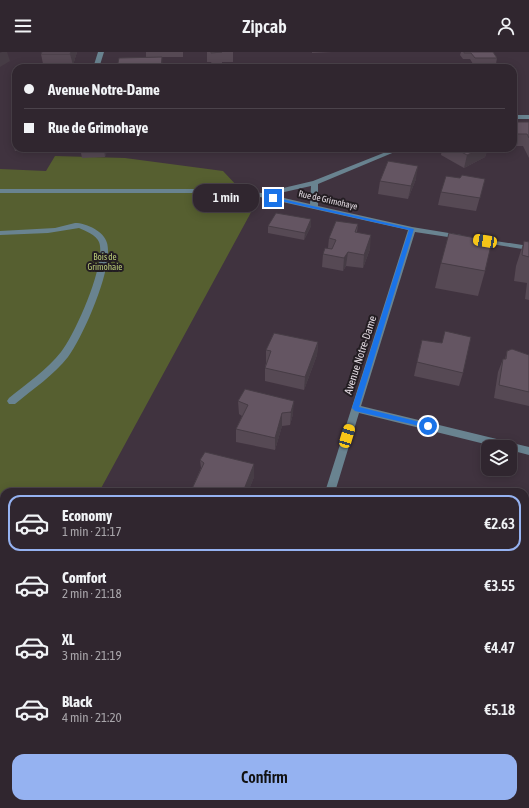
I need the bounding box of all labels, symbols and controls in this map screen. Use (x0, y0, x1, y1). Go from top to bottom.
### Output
icon: menu (12, 15, 34, 37)
icon: person (495, 15, 517, 37)
text: Zipcab (242, 16, 287, 37)
text: Avenue Notre-Dame (48, 81, 160, 98)
text: Rue de Grimohaye (48, 119, 148, 136)
callout: 1 min (193, 184, 259, 212)
street label: Rue de Grimohaye (298, 188, 358, 212)
route end (264, 189, 282, 207)
text: 1 min (213, 190, 239, 205)
car (472, 233, 498, 249)
park label: Bois de Grimohaie (88, 252, 122, 272)
street label: Avenue Notre-Dame (342, 314, 378, 396)
route start (419, 417, 437, 435)
car (338, 423, 356, 449)
map controls (481, 440, 517, 476)
button: layers (481, 440, 517, 476)
icon: car (14, 505, 50, 541)
text: Economy (62, 507, 112, 524)
text: €2.63 (484, 515, 515, 532)
text: 1 min · 21:17 (62, 524, 122, 539)
icon: car (14, 567, 50, 603)
text: Comfort (62, 569, 106, 586)
text: €3.55 (484, 577, 515, 594)
text: 2 min · 21:18 (62, 586, 122, 601)
icon: car (14, 629, 50, 665)
text: XL (62, 631, 75, 648)
text: €4.47 (484, 639, 515, 656)
text: 3 min · 21:19 (62, 648, 122, 663)
icon: car (14, 691, 50, 727)
text: Black (62, 693, 92, 710)
text: €5.18 (484, 701, 515, 718)
text: 4 min · 21:20 (62, 710, 122, 725)
button: Confirm (12, 754, 517, 800)

